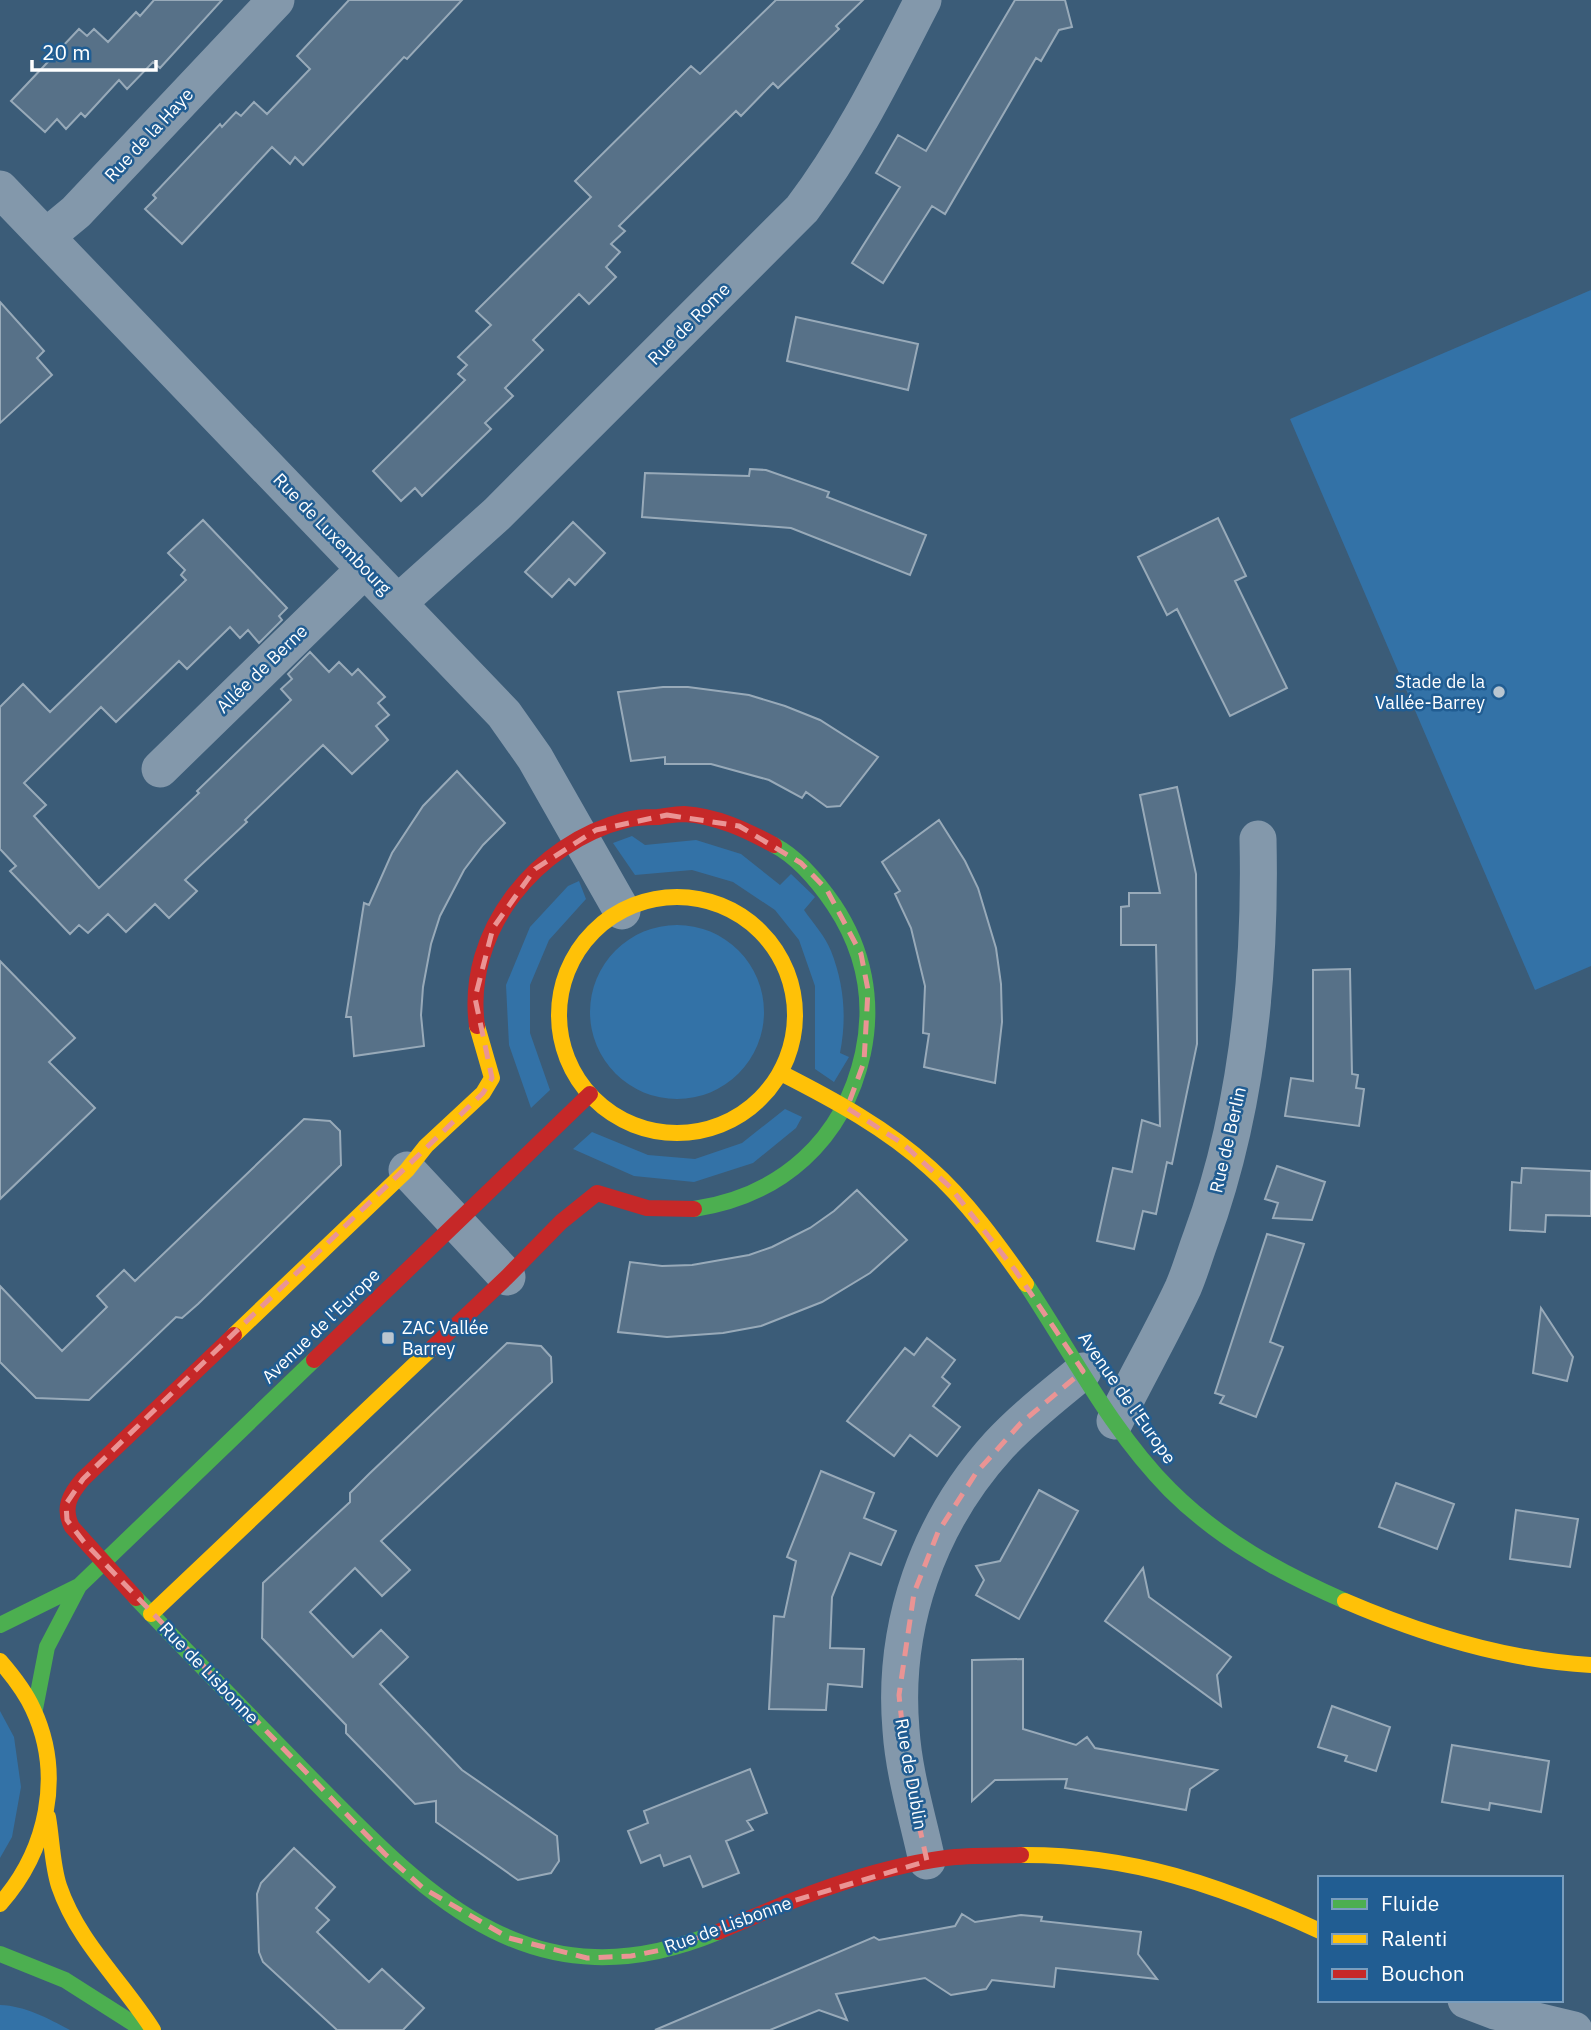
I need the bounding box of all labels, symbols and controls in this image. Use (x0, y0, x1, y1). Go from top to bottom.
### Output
scale bar (32, 28, 156, 72)
text: 20 m (42, 38, 91, 66)
street label: Rue de la Haye (99, 83, 198, 186)
street label: Rue de Rome (643, 277, 735, 370)
street label: Rue de Luxembourg (268, 468, 397, 600)
street label: Allée de Berne (211, 619, 312, 718)
place label: Stade de la Vallée-Barrey (1375, 670, 1485, 714)
marker: Stade de la Vallée-Barrey (1491, 684, 1507, 700)
street label: Rue de Berlin (1204, 1085, 1251, 1195)
street label: Avenue de l'Europe (257, 1263, 385, 1388)
place label: ZAC Vallée Barrey (402, 1316, 489, 1360)
street label: Avenue de l'Europe (1073, 1327, 1182, 1468)
marker: ZAC Vallée Barrey (380, 1330, 396, 1346)
street label: Rue de Lisbonne (155, 1617, 264, 1729)
street label: Rue de Dublin (890, 1716, 933, 1831)
legend (1318, 1876, 1563, 2002)
text: Fluide (1381, 1889, 1439, 1917)
street label: Rue de Lisbonne (661, 1891, 795, 1958)
text: Ralenti (1381, 1924, 1447, 1952)
text: Bouchon (1381, 1959, 1465, 1987)

